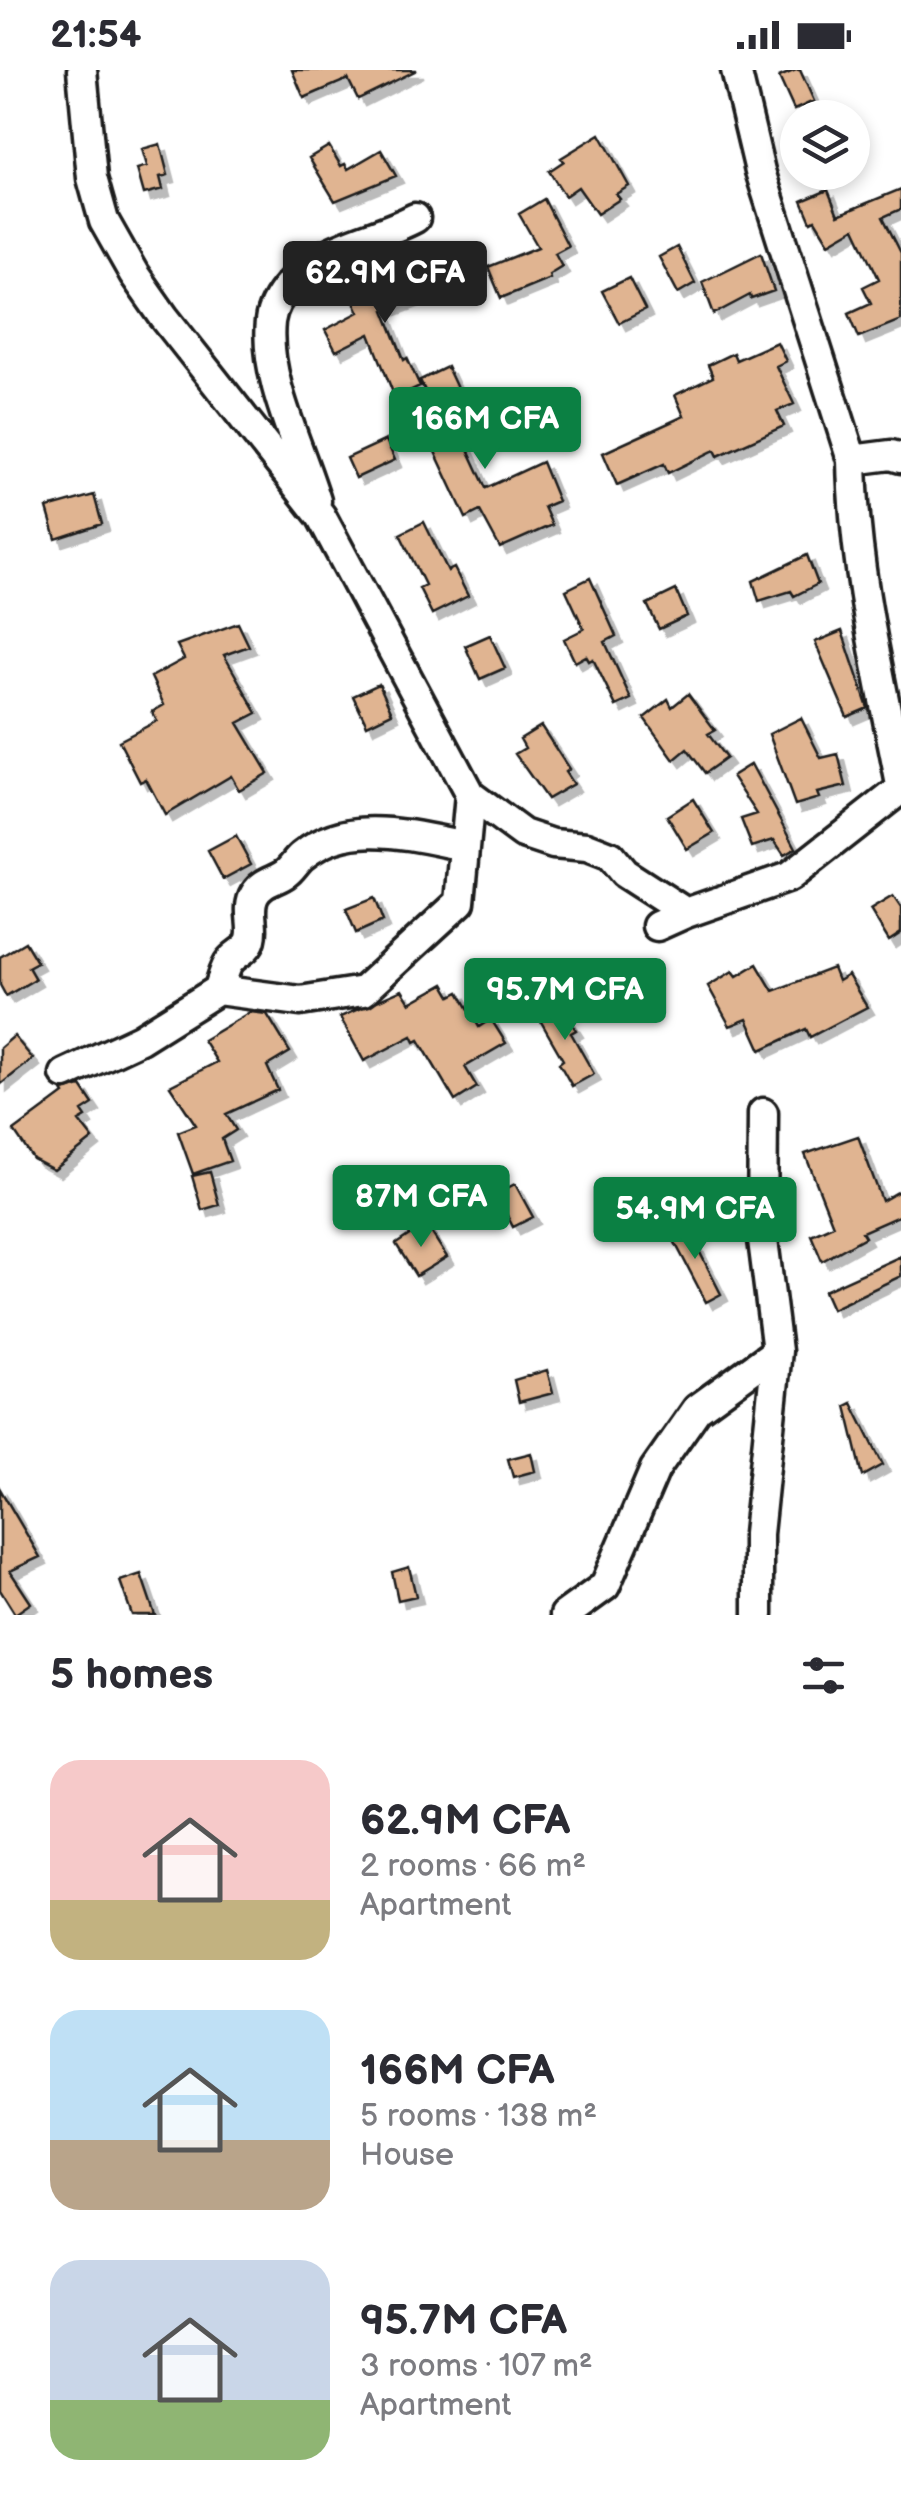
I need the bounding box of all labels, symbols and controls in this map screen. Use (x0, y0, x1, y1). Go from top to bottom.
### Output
text: 21:54 (50, 13, 141, 58)
map controls (780, 100, 870, 190)
button: layers (780, 100, 870, 190)
pin: 62.9M CFA (271, 241, 499, 326)
text: 62.9M CFA (305, 254, 465, 293)
pin: 166M CFA (382, 387, 588, 472)
text: 166M CFA (411, 400, 559, 439)
pin: 95.7M CFA (451, 958, 679, 1043)
text: 95.7M CFA (486, 971, 644, 1010)
pin: 87M CFA (329, 1165, 513, 1250)
pin: 54.9M CFA (581, 1177, 809, 1262)
text: 87M CFA (355, 1178, 487, 1217)
text: 54.9M CFA (616, 1190, 774, 1229)
icon: filters (796, 1648, 851, 1703)
text: 5 homes (50, 1650, 213, 1701)
text: 62.9M CFA (360, 1796, 570, 1847)
icon: home (130, 1800, 250, 1920)
text: 2 rooms · 66 m² (360, 1847, 586, 1886)
text: Apartment (360, 1886, 511, 1925)
text: 166M CFA (360, 2046, 554, 2097)
icon: home (130, 2050, 250, 2170)
text: 5 rooms · 138 m² (360, 2097, 597, 2136)
text: House (360, 2136, 454, 2175)
text: 95.7M CFA (360, 2296, 567, 2347)
icon: home (130, 2300, 250, 2420)
text: 3 rooms · 107 m² (360, 2347, 593, 2386)
text: Apartment (360, 2386, 511, 2425)

